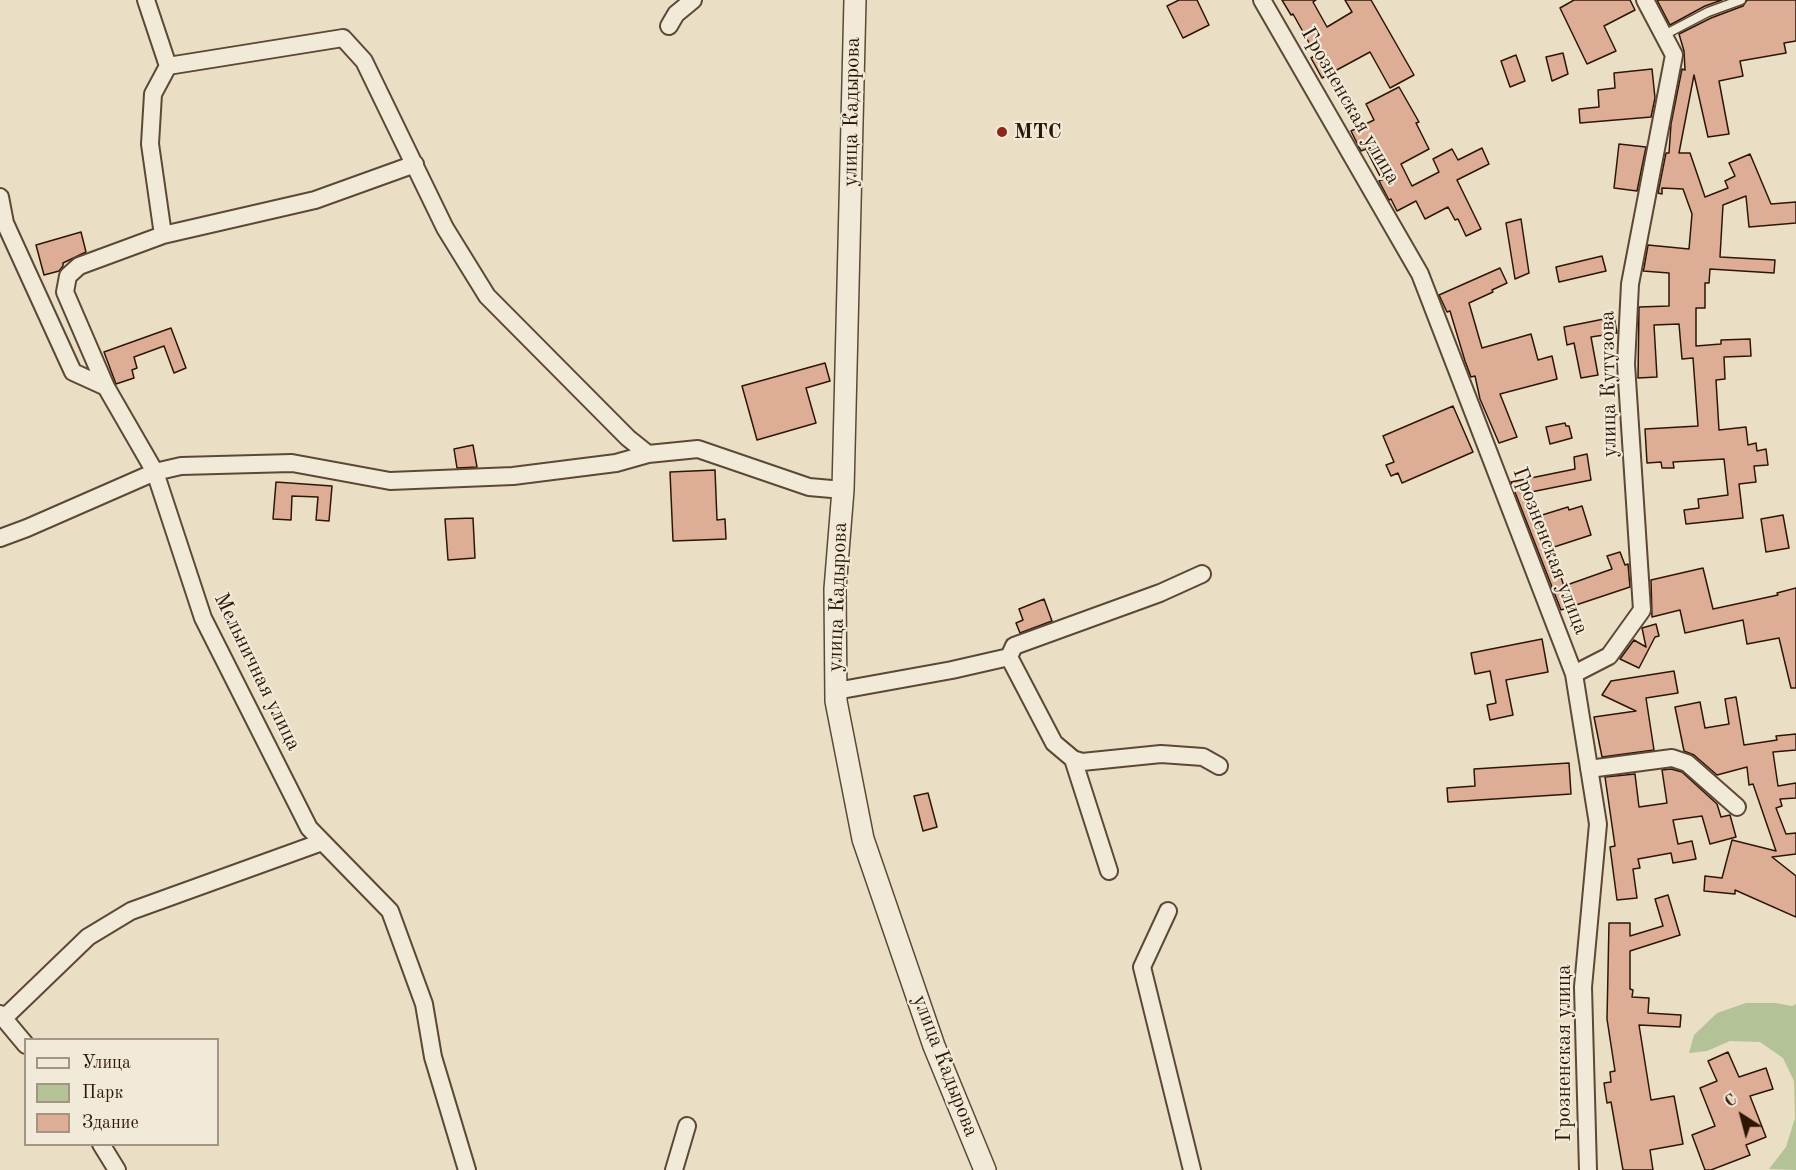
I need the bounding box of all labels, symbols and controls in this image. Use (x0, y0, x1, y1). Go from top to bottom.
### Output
street label: Грозненская улица (1295, 23, 1405, 189)
street label: улица Кадырова (838, 37, 866, 187)
place label: МТС (1014, 119, 1062, 145)
marker: МТС (995, 125, 1009, 139)
street label: улица Кутузова (1595, 310, 1623, 458)
street label: Грозненская улица (1506, 464, 1594, 638)
street label: улица Кадырова (823, 522, 853, 672)
street label: Мельничная улица (208, 589, 306, 755)
street label: Грозненская улица (1551, 964, 1577, 1142)
street label: улица Кадырова (906, 991, 984, 1141)
legend (24, 1038, 219, 1146)
text: Улица (82, 1054, 131, 1072)
text: Парк (82, 1084, 123, 1102)
north arrow (1712, 1086, 1772, 1146)
text: С (1722, 1092, 1740, 1111)
text: Здание (82, 1114, 139, 1132)

